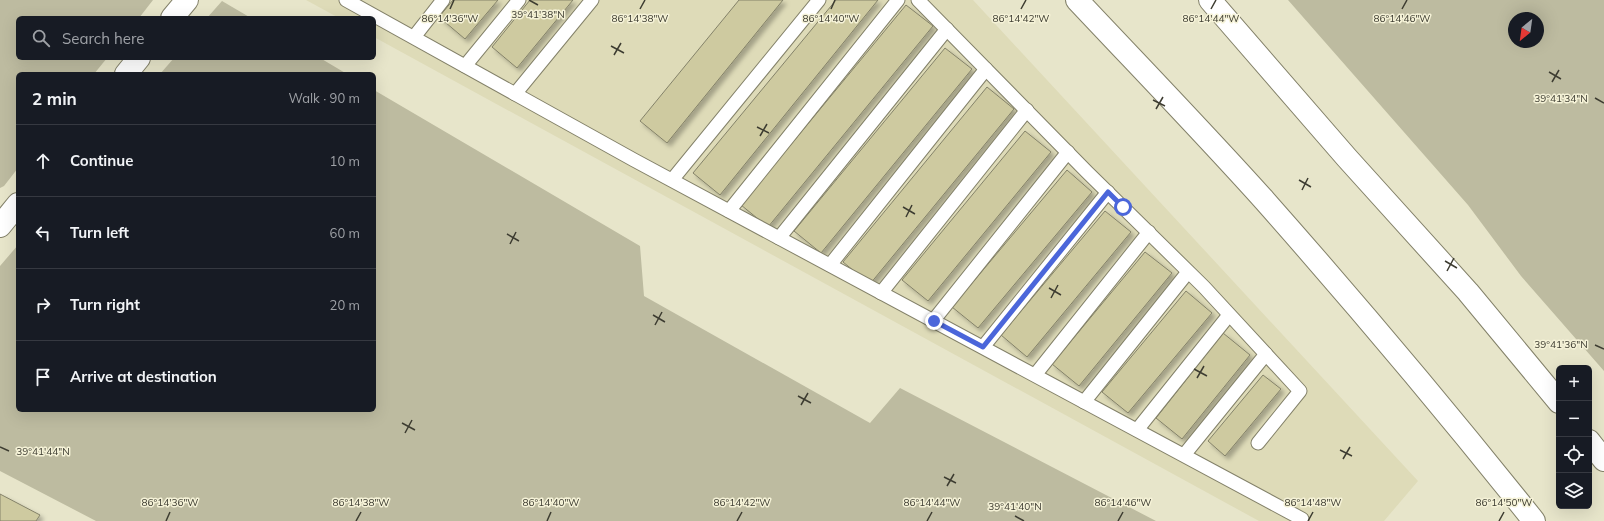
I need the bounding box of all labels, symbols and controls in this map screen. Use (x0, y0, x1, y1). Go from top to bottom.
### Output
text: 39°41'38"N (511, 8, 565, 21)
text: 86°14'36"W (422, 12, 478, 25)
text: 86°14'38"W (612, 12, 668, 25)
text: 86°14'40"W (803, 12, 859, 25)
text: 86°14'42"W (993, 12, 1049, 25)
text: 86°14'44"W (1183, 12, 1239, 25)
text: 86°14'46"W (1374, 12, 1430, 25)
north arrow (1508, 12, 1544, 48)
search box (16, 16, 376, 60)
icon: search (30, 27, 52, 49)
text: Search here (62, 29, 144, 48)
text: 2 min (32, 88, 77, 109)
text: Walk · 90 m (289, 90, 360, 106)
text: 39°41'34"N (1534, 92, 1588, 105)
icon: ahead (32, 150, 54, 172)
text: Continue (70, 151, 133, 170)
text: 10 m (330, 153, 360, 169)
route start (1114, 198, 1132, 216)
icon: left (32, 222, 54, 244)
text: Turn left (70, 223, 129, 242)
text: 60 m (330, 225, 360, 241)
icon: right (32, 294, 54, 316)
text: Turn right (70, 295, 140, 314)
text: 20 m (330, 297, 360, 313)
route end (925, 312, 943, 330)
text: 39°41'36"N (1534, 338, 1588, 351)
map controls (1556, 365, 1592, 509)
button: + (1556, 365, 1592, 401)
icon: arrive (32, 366, 54, 388)
text: Arrive at destination (70, 367, 217, 386)
button: − (1556, 401, 1592, 437)
button: locate (1556, 437, 1592, 473)
text: 39°41'44"N (16, 445, 70, 458)
button: layers (1556, 473, 1592, 509)
text: 86°14'36"W (142, 496, 198, 509)
text: 86°14'38"W (333, 496, 389, 509)
text: 86°14'40"W (523, 496, 579, 509)
text: 86°14'42"W (714, 496, 770, 509)
text: 86°14'44"W (904, 496, 960, 509)
text: 86°14'46"W (1095, 496, 1151, 509)
text: 86°14'48"W (1285, 496, 1341, 509)
text: 86°14'50"W (1476, 496, 1532, 509)
text: 39°41'40"N (988, 500, 1042, 513)

